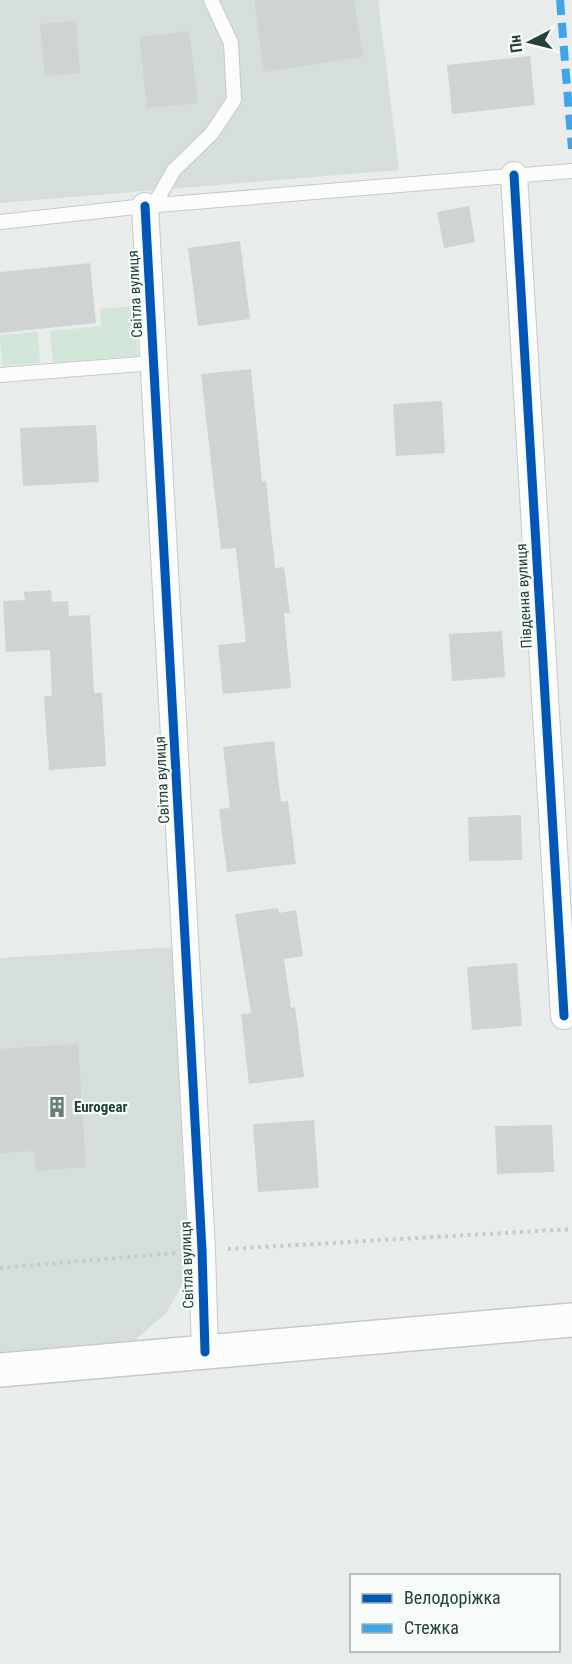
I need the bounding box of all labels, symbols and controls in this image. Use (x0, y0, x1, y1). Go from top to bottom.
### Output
north arrow (500, 12, 560, 72)
text: Пн (505, 34, 526, 54)
street label: Світла вулиця (124, 250, 146, 338)
street label: Південна вулиця (512, 543, 536, 649)
street label: Світла вулиця (151, 736, 173, 824)
building icon: Eurogear (45, 1095, 69, 1119)
place label: Eurogear (74, 1098, 128, 1116)
street label: Світла вулиця (176, 1221, 198, 1309)
legend (350, 1574, 560, 1652)
text: Велодоріжка (404, 1587, 501, 1608)
text: Стежка (404, 1617, 459, 1638)

